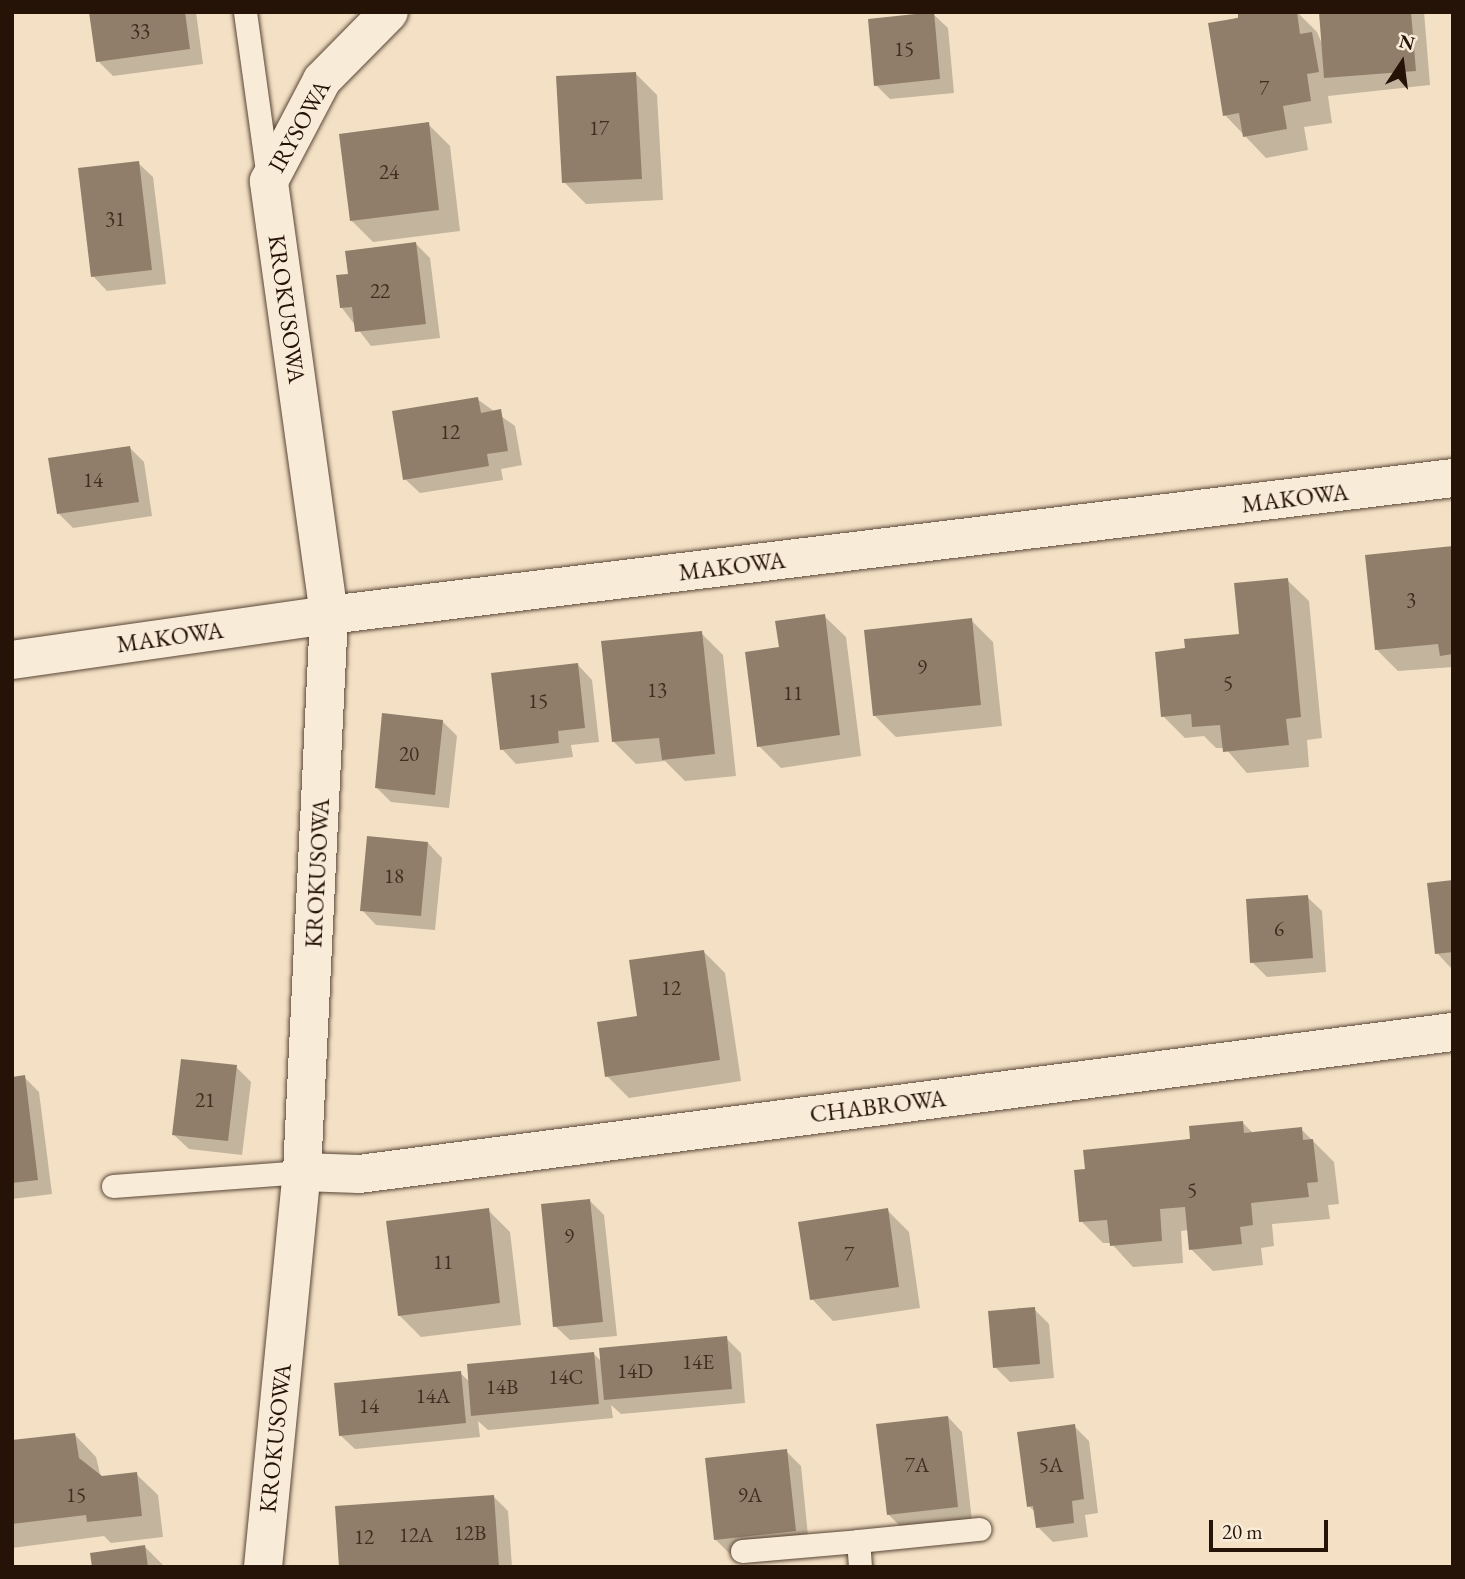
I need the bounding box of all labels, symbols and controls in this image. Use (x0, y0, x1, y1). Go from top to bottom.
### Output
house number: 33 (130, 18, 150, 44)
north arrow (1367, 28, 1437, 98)
text: N (1397, 28, 1417, 56)
house number: 15 (894, 36, 914, 62)
street label: IRYSOWA (262, 75, 336, 177)
house number: 7 (1259, 75, 1269, 101)
house number: 17 (589, 115, 609, 141)
house number: 24 (379, 159, 399, 185)
house number: 31 (105, 206, 125, 232)
street label: KROKUSOWA (262, 233, 312, 385)
house number: 22 (370, 278, 390, 304)
house number: 12 (440, 419, 460, 445)
house number: 14 (83, 467, 103, 493)
street label: MAKOWA (1240, 477, 1350, 519)
street label: MAKOWA (677, 545, 787, 587)
house number: 3 (1406, 587, 1416, 613)
street label: MAKOWA (115, 615, 225, 659)
house number: 9 (917, 654, 927, 680)
house number: 5 (1223, 670, 1233, 696)
house number: 13 (647, 677, 667, 703)
house number: 11 (783, 680, 803, 706)
house number: 15 (528, 688, 548, 714)
house number: 20 (399, 741, 419, 767)
street label: KROKUSOWA (299, 797, 335, 949)
house number: 18 (384, 863, 404, 889)
house number: 6 (1274, 916, 1284, 942)
house number: 12 (661, 975, 681, 1001)
street label: CHABROWA (808, 1083, 948, 1129)
house number: 21 (195, 1087, 215, 1113)
house number: 5 (1187, 1177, 1197, 1203)
house number: 9 (564, 1223, 574, 1249)
house number: 7 (844, 1241, 854, 1267)
house number: 11 (433, 1249, 453, 1275)
house number: 14E (682, 1349, 714, 1375)
house number: 14D (617, 1358, 653, 1384)
street label: KROKUSOWA (253, 1362, 297, 1514)
house number: 14C (548, 1364, 584, 1390)
house number: 14B (486, 1374, 518, 1400)
house number: 14A (416, 1383, 450, 1409)
house number: 14 (359, 1393, 379, 1419)
house number: 7A (905, 1452, 929, 1478)
house number: 5A (1039, 1452, 1063, 1478)
house number: 15 (66, 1482, 86, 1508)
house number: 9A (738, 1482, 762, 1508)
scale bar (1213, 1506, 1332, 1550)
text: 20 m (1222, 1518, 1263, 1545)
house number: 12B (454, 1520, 486, 1546)
house number: 12A (399, 1522, 433, 1548)
house number: 12 (354, 1524, 374, 1550)

